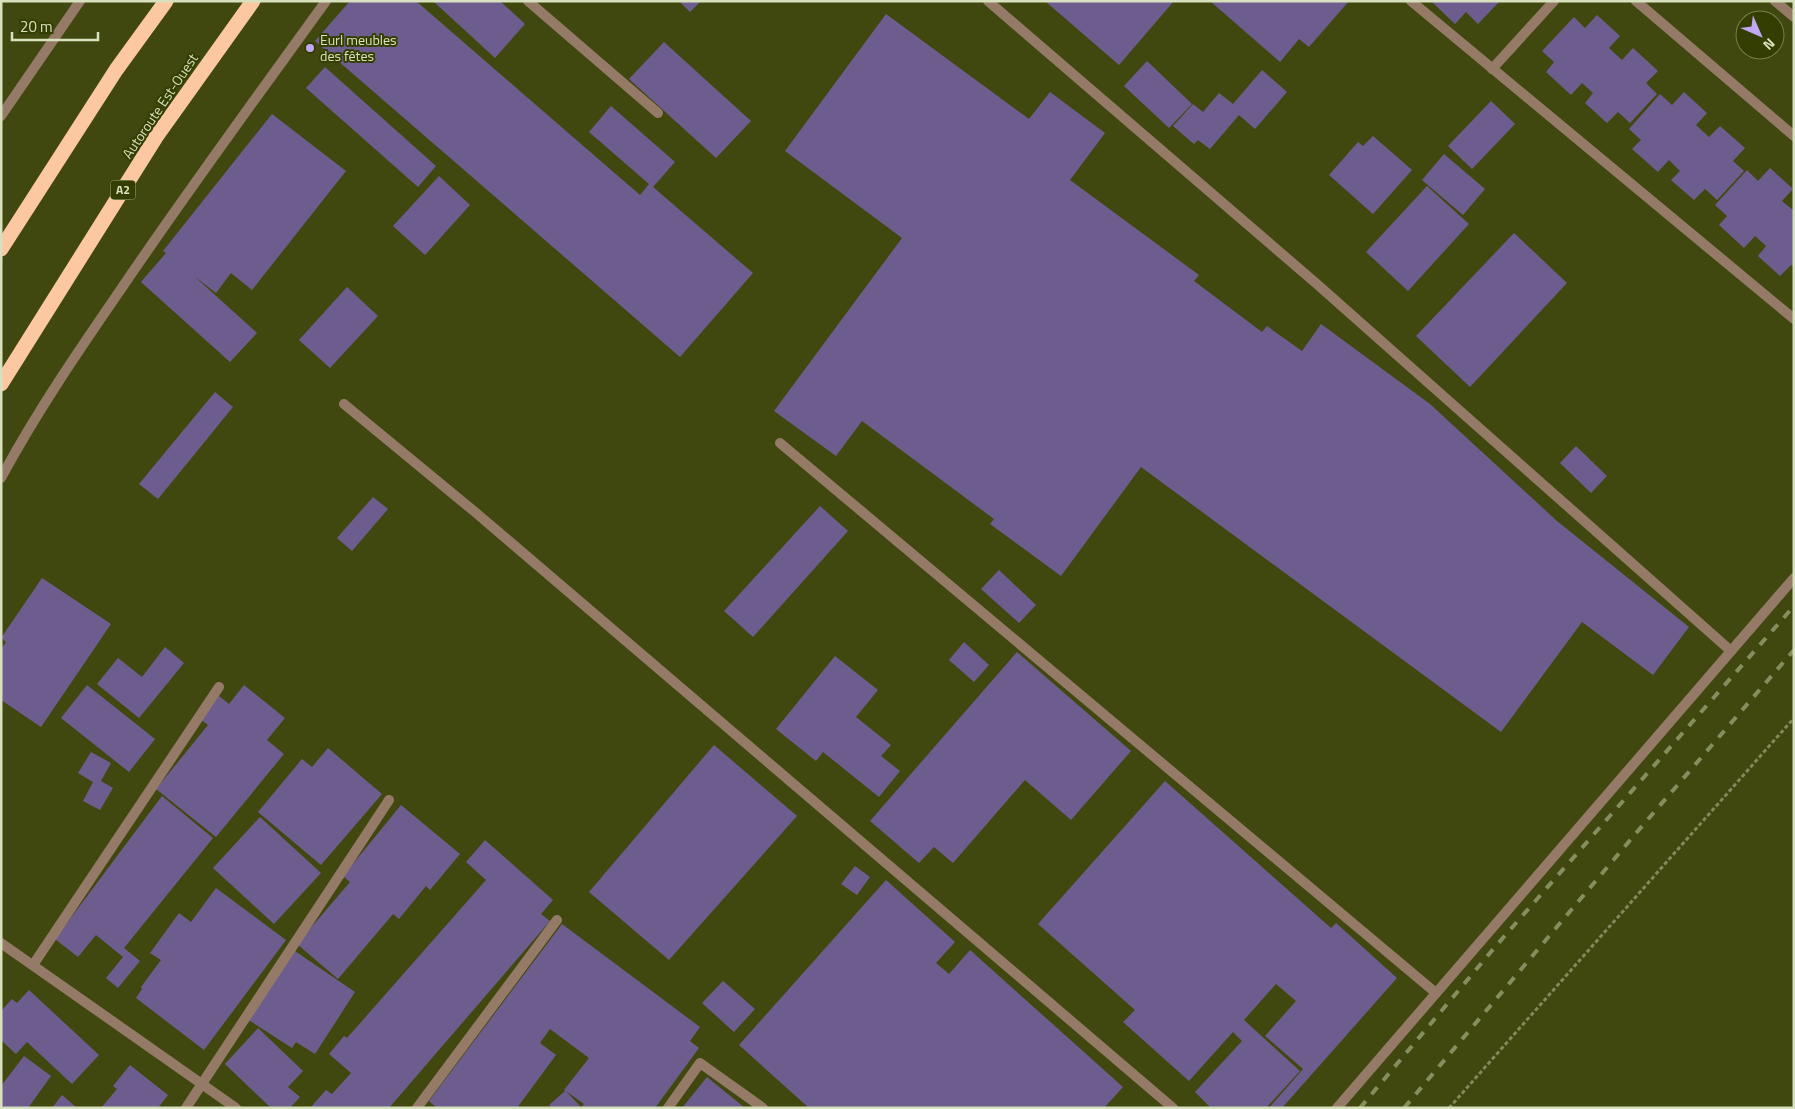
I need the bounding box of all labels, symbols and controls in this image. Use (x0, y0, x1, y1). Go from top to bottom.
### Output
scale bar (12, 10, 99, 42)
north arrow (1735, 10, 1785, 60)
text: 20 m (20, 15, 53, 38)
place label: Eurl meubles des fêtes (320, 29, 397, 66)
text: N (1759, 34, 1780, 55)
marker: Eurl meubles des fêtes (304, 42, 316, 54)
street label: Autoroute Est-Ouest (117, 49, 203, 163)
road number: A2 (110, 180, 136, 200)

